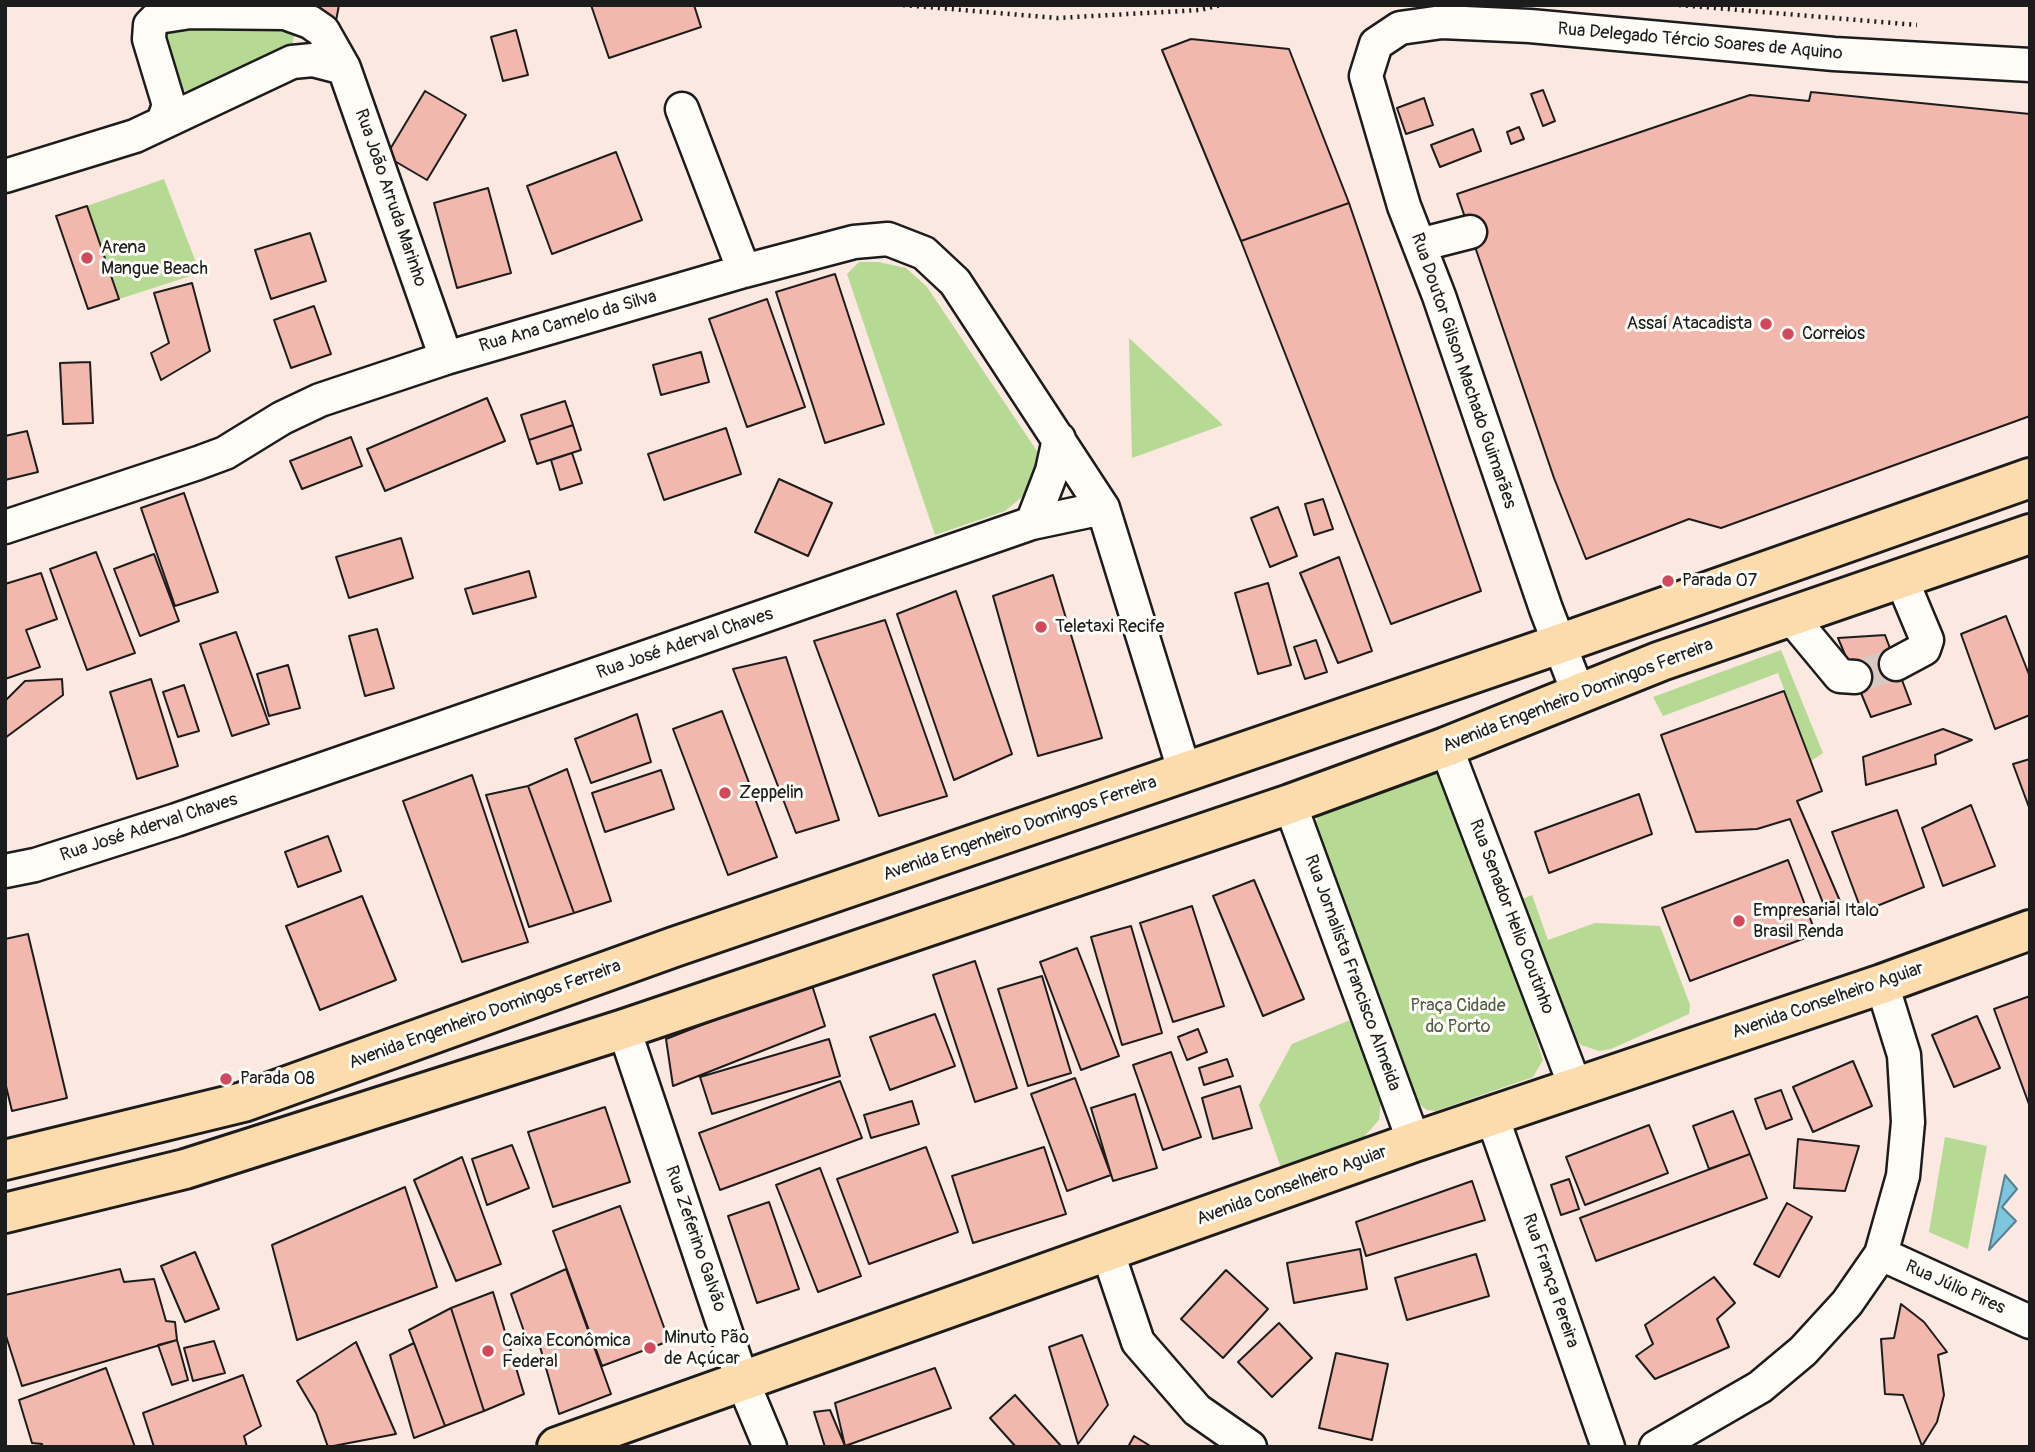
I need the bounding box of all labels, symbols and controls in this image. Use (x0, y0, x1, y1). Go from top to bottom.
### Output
street label: Rua Delegado Tércio Soares de Aquino (1557, 19, 1843, 65)
street label: Rua João Arruda Marinho (349, 106, 431, 290)
street label: Rua Doutor Gilson Machado Guimarães (1406, 230, 1520, 512)
place label: Arena Mangue Beach (101, 237, 208, 280)
marker: Arena Mangue Beach (79, 250, 95, 266)
street label: Rua Ana Camelo da Silva (477, 286, 659, 358)
place label: Assaí Atacadista (1626, 313, 1752, 335)
marker: Assaí Atacadista (1758, 316, 1774, 332)
place label: Correios (1802, 323, 1865, 345)
marker: Correios (1780, 326, 1796, 342)
place label: Parada 07 (1682, 570, 1757, 592)
marker: Parada 07 (1660, 573, 1676, 589)
street label: Rua José Aderval Chaves (594, 604, 776, 684)
place label: Teletaxi Recife (1055, 616, 1164, 638)
marker: Teletaxi Recife (1033, 619, 1049, 635)
street label: Avenida Engenheiro Domingos Ferreira (1440, 634, 1716, 758)
street label: Avenida Engenheiro Domingos Ferreira (880, 772, 1160, 886)
place label: Zeppelin (739, 782, 804, 804)
marker: Zeppelin (717, 785, 733, 801)
street label: Rua José Aderval Chaves (58, 789, 240, 867)
street label: Rua Senador Helio Coutinho (1464, 817, 1558, 1017)
street label: Rua Jornalista Francisco Almeida (1299, 852, 1405, 1094)
place label: Empresarial Italo Brasil Renda (1753, 900, 1879, 942)
marker: Empresarial Italo Brasil Renda (1731, 913, 1747, 929)
street label: Avenida Engenheiro Domingos Ferreira (346, 956, 624, 1074)
street label: Avenida Conselheiro Aguiar (1729, 958, 1927, 1044)
park label: Praça Cidade do Porto (1410, 995, 1506, 1038)
place label: Parada 08 (240, 1068, 315, 1090)
marker: Parada 08 (218, 1071, 234, 1087)
street label: Avenida Conselheiro Aguiar (1194, 1141, 1390, 1231)
street label: Rua Zeferino Galvão (660, 1163, 730, 1315)
street label: Rua França Pereira (1517, 1211, 1583, 1351)
street label: Rua Júlio Pires (1902, 1256, 2008, 1320)
place label: Minuto Pão de Açúcar (664, 1327, 749, 1370)
place label: Caixa Econômica Federal (502, 1330, 631, 1372)
marker: Minuto Pão de Açúcar (642, 1340, 658, 1356)
marker: Caixa Econômica Federal (480, 1343, 496, 1359)

